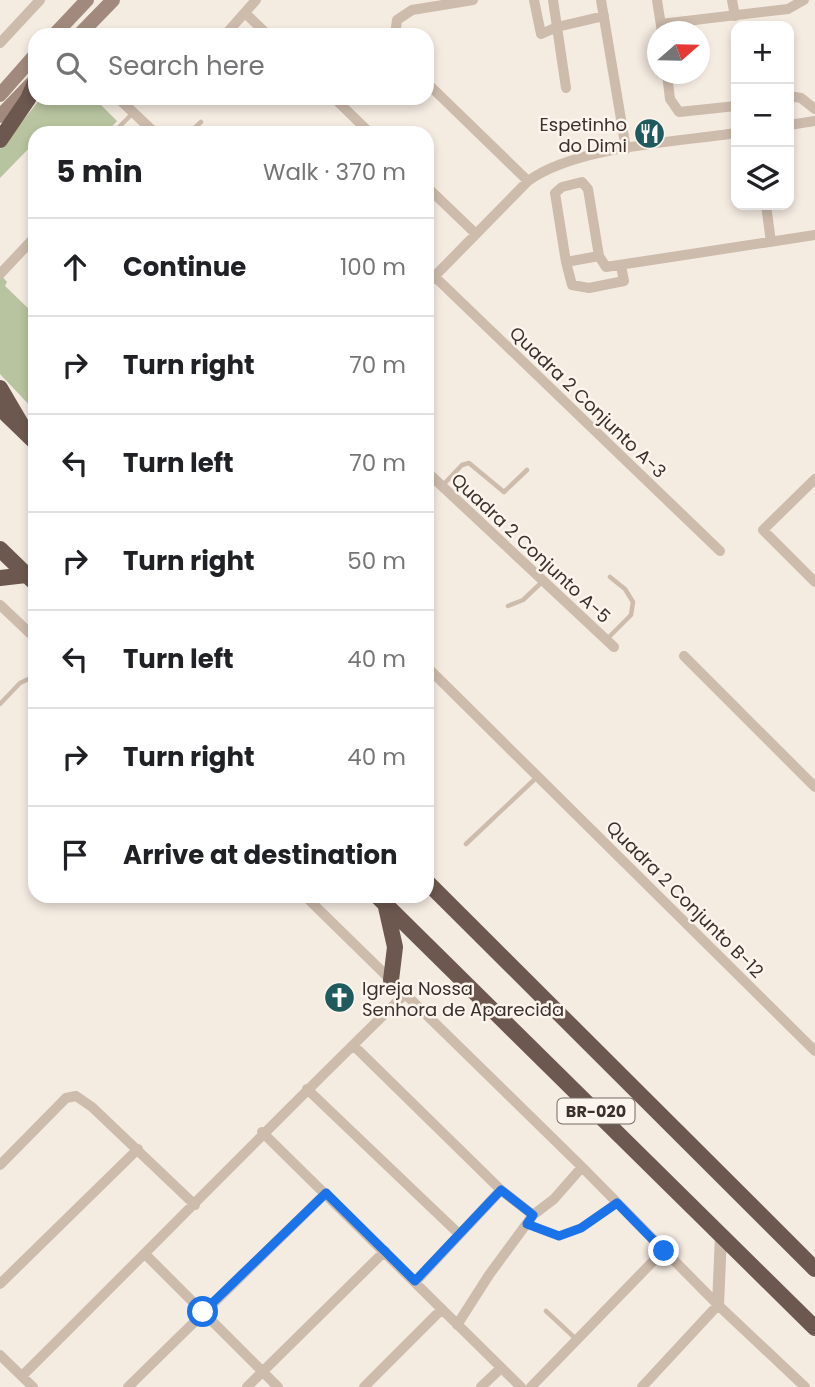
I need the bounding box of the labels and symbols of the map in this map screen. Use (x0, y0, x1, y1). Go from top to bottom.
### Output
north arrow (647, 21, 710, 84)
place label: Espetinho do Dimi (540, 112, 627, 158)
restaurant icon: Espetinho do Dimi (633, 117, 667, 151)
street label: Quadra 2 Conjunto A-3 (504, 320, 672, 484)
street label: Quadra 2 Conjunto A-5 (446, 467, 616, 629)
street label: Quadra 2 Conjunto B-12 (601, 815, 769, 983)
place label: Igreja Nossa Senhora de Aparecida (362, 976, 564, 1022)
church icon: Igreja Nossa Senhora de Aparecida (322, 981, 356, 1015)
road number: BR-020 (558, 1098, 634, 1124)
route end (648, 1235, 679, 1266)
route start (187, 1296, 218, 1327)

